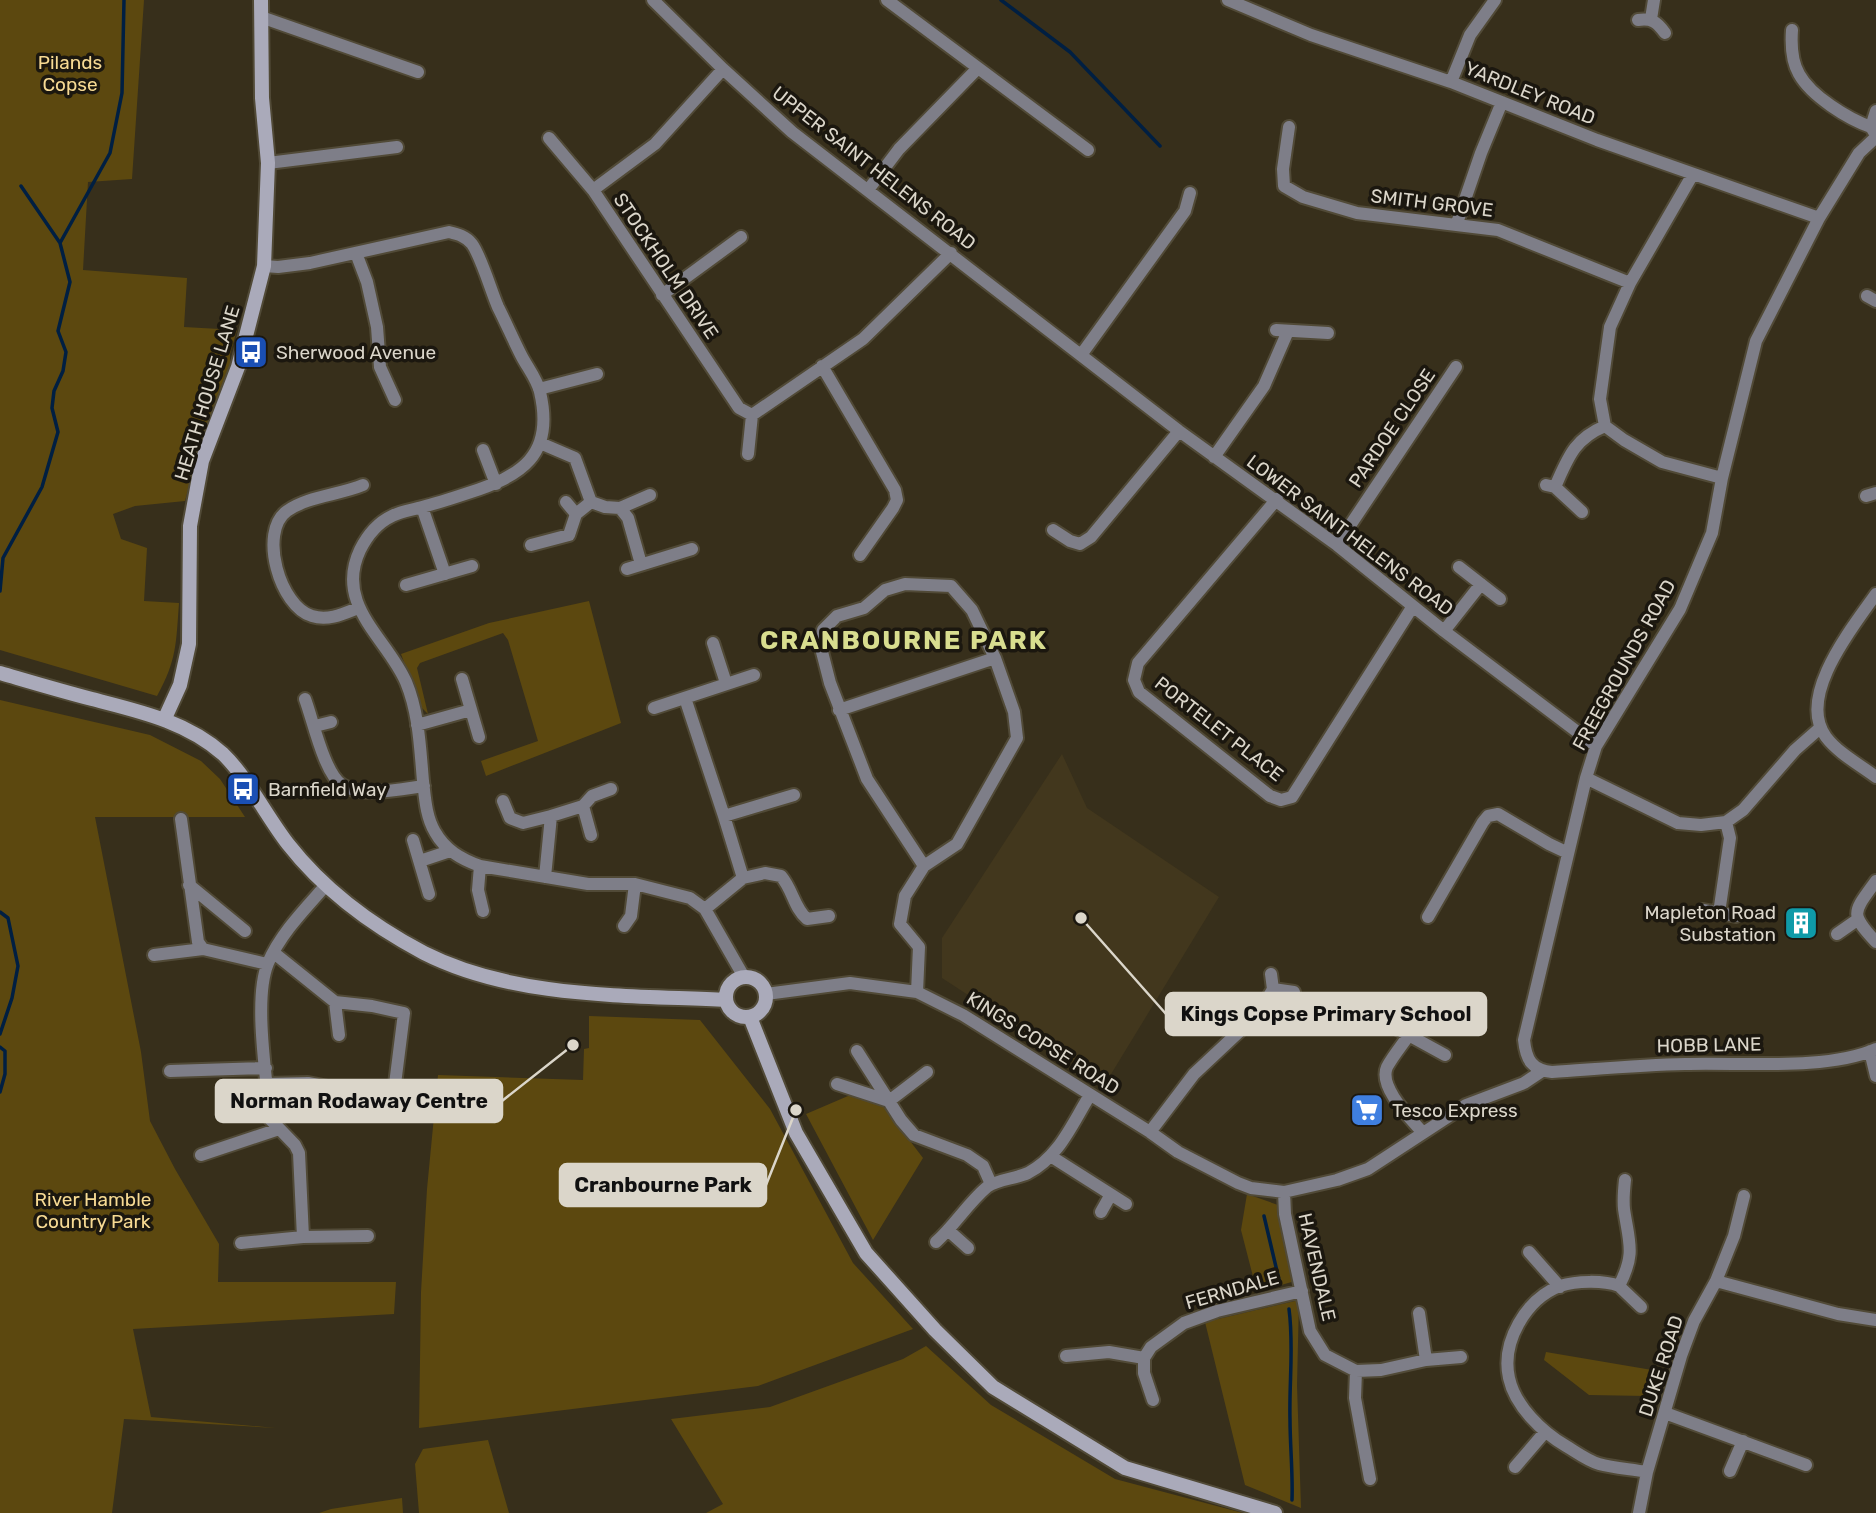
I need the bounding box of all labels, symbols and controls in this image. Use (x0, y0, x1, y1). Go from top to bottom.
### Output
park label: Pilands Copse (38, 51, 102, 96)
street label: YARDLEY ROAD (1461, 56, 1599, 130)
street label: UPPER SAINT HELENS ROAD (768, 81, 980, 255)
street label: SMITH GROVE (1369, 184, 1495, 222)
street label: STOCKHOLM DRIVE (609, 189, 723, 343)
street label: HEATH HOUSE LANE (169, 303, 245, 483)
bus stop icon: Sherwood Avenue (232, 333, 270, 371)
place label: Sherwood Avenue (276, 341, 436, 364)
street label: PARDOE CLOSE (1344, 364, 1440, 492)
street label: LOWER SAINT HELENS ROAD (1242, 450, 1458, 620)
street label: FREEGROUNDS ROAD (1567, 576, 1681, 754)
district label: CRANBOURNE PARK (760, 625, 1048, 656)
street label: PORTELET PLACE (1150, 672, 1288, 786)
bus stop icon: Barnfield Way (224, 770, 262, 808)
place label: Barnfield Way (268, 778, 387, 801)
place label: Mapleton Road Substation (1644, 901, 1776, 946)
building icon: Mapleton Road Substation (1782, 904, 1820, 942)
street label: KINGS COPSE ROAD (962, 987, 1124, 1099)
callout: Kings Copse Primary School (1166, 993, 1486, 1035)
text: Kings Copse Primary School (1180, 1001, 1472, 1026)
street label: HOBB LANE (1656, 1033, 1762, 1057)
callout: Norman Rodaway Centre (216, 1080, 502, 1122)
text: Norman Rodaway Centre (230, 1088, 488, 1113)
supermarket icon: Tesco Express (1348, 1091, 1386, 1129)
place label: Tesco Express (1392, 1099, 1518, 1122)
callout: Cranbourne Park (560, 1164, 766, 1206)
text: Cranbourne Park (574, 1172, 753, 1197)
park label: River Hamble Country Park (35, 1188, 151, 1233)
street label: HAVENDALE (1293, 1211, 1341, 1323)
street label: FERNDALE (1183, 1266, 1281, 1314)
street label: DUKE ROAD (1634, 1313, 1688, 1419)

